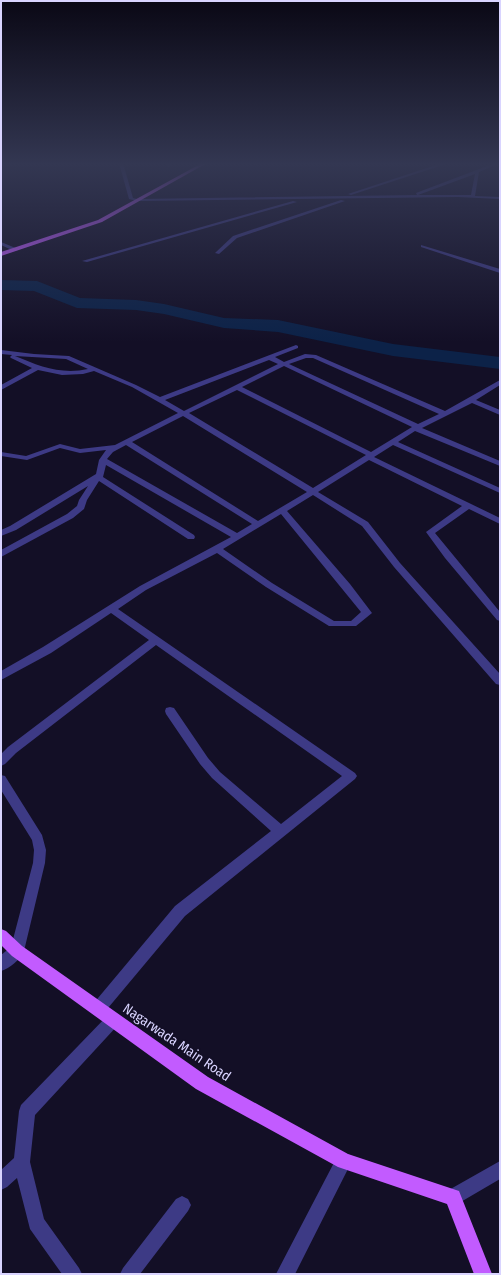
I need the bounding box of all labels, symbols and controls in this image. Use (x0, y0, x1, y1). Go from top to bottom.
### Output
street label: Nagarwada Main Road (119, 1000, 234, 1085)

